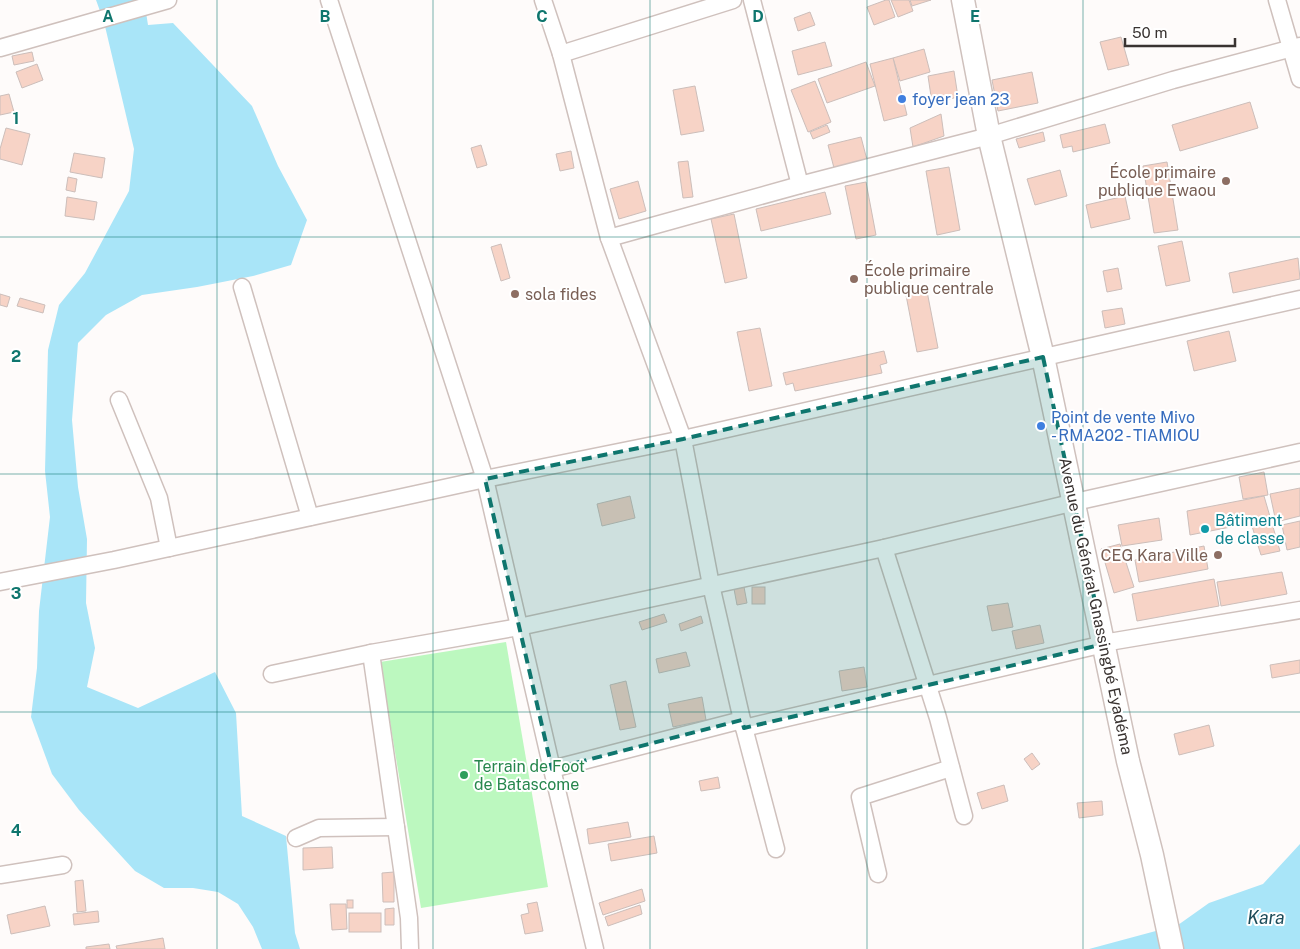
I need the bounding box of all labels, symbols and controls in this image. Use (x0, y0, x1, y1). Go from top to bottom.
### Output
text: A (102, 7, 114, 26)
text: B (320, 7, 331, 26)
text: C (536, 7, 548, 26)
text: D (752, 7, 764, 26)
text: E (970, 7, 980, 26)
scale bar (1125, 15, 1235, 47)
text: 50 m (1132, 24, 1167, 41)
place label: foyer jean 23 (912, 90, 1010, 109)
marker: foyer jean 23 (896, 93, 908, 105)
text: 1 (13, 109, 19, 128)
place label: École primaire publique Ewaou (1098, 162, 1216, 200)
marker: École primaire publique Ewaou (1220, 175, 1232, 187)
place label: École primaire publique centrale (864, 260, 994, 298)
marker: École primaire publique centrale (848, 273, 860, 285)
place label: sola fides (525, 285, 597, 304)
marker: sola fides (509, 288, 521, 300)
text: 2 (11, 347, 21, 366)
place label: Point de vente Mivo - RMA202 - TIAMIOU (1051, 408, 1200, 445)
marker: Point de vente Mivo - RMA202 - TIAMIOU (1035, 420, 1047, 432)
street label: Avenue du Général Gnassingbé Eyadéma (1055, 456, 1137, 756)
place label: Bâtiment de classe (1215, 511, 1285, 548)
marker: Bâtiment de classe (1199, 523, 1211, 535)
place label: CEG Kara Ville (1101, 546, 1208, 565)
marker: CEG Kara Ville (1212, 549, 1224, 561)
text: 3 (11, 584, 21, 603)
place label: Terrain de Foot de Batascome (474, 757, 585, 794)
marker: Terrain de Foot de Batascome (458, 769, 470, 781)
text: 4 (11, 821, 22, 840)
water label: Kara (1247, 907, 1285, 928)

